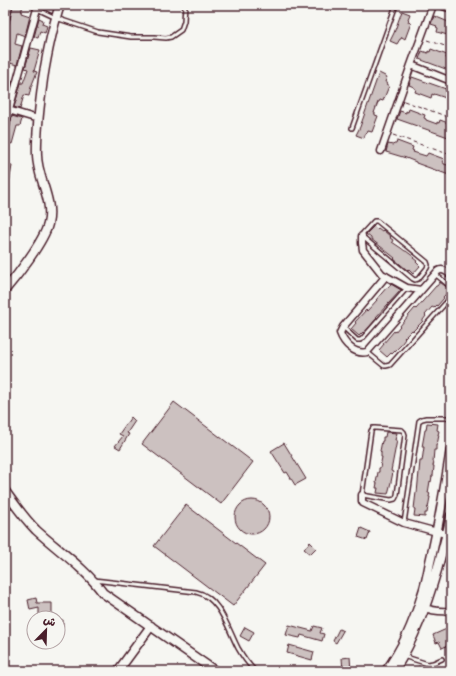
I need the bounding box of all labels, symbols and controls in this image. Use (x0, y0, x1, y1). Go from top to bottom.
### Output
north arrow (26, 610, 66, 650)
text: ش (42, 612, 58, 630)

